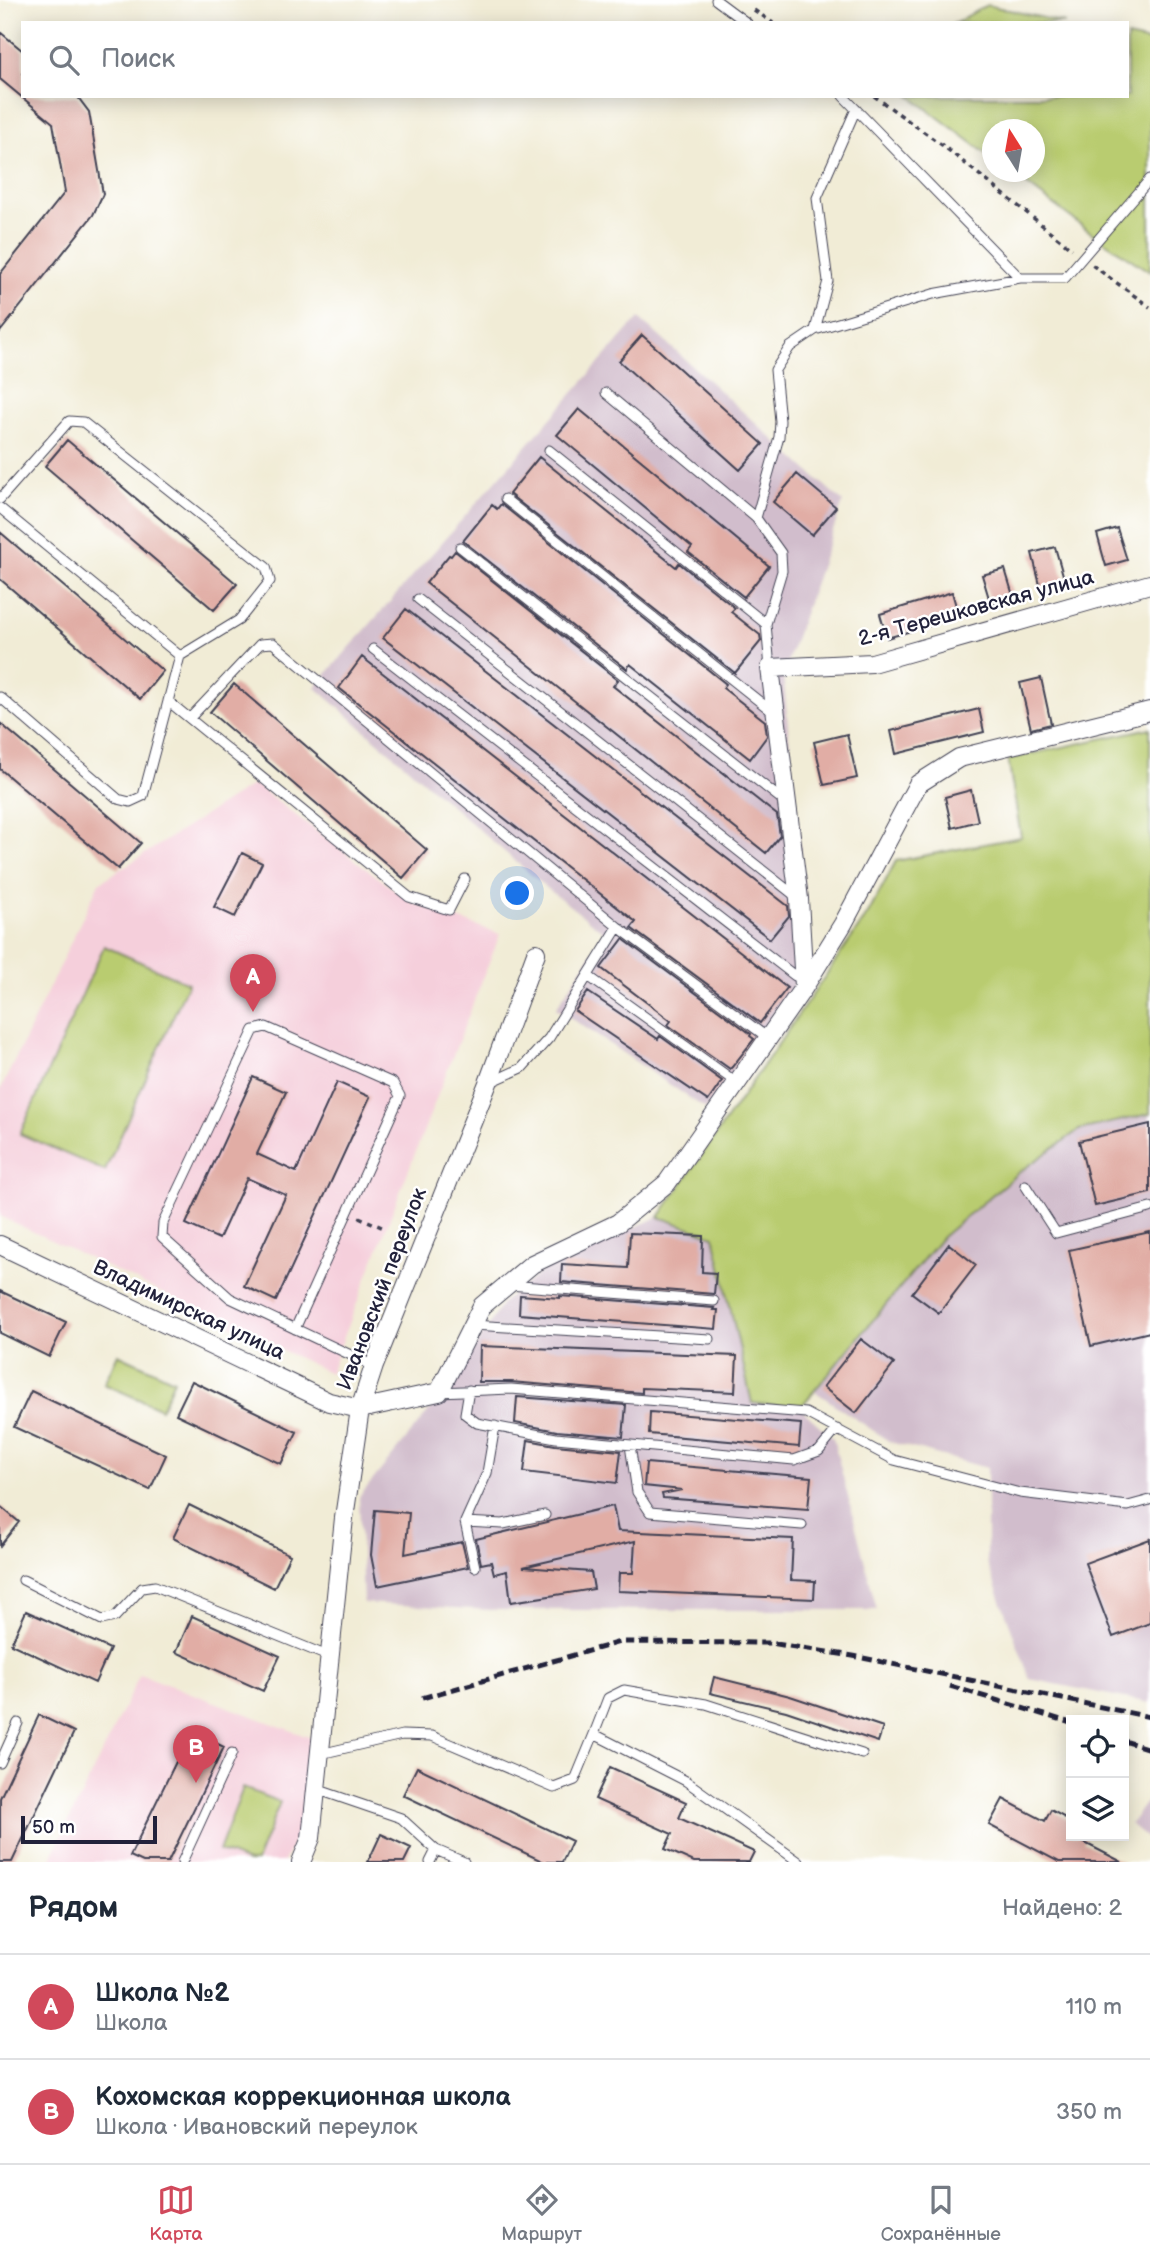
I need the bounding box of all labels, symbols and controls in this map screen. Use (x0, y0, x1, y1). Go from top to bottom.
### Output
search box (21, 21, 1129, 98)
icon: search (45, 41, 83, 79)
text: Поиск (101, 44, 175, 75)
north arrow (982, 119, 1045, 182)
street label: 2-я Терешковская улица (856, 564, 1097, 651)
your location (500, 876, 534, 910)
pin: A (230, 954, 276, 1012)
street label: Ивановский переулок (332, 1184, 432, 1394)
street label: Владимирская улица (89, 1255, 289, 1366)
map controls (1066, 1715, 1129, 1841)
button: locate (1066, 1715, 1129, 1778)
pin: B (173, 1725, 219, 1783)
button: layers (1066, 1778, 1129, 1841)
scale bar (21, 1813, 158, 1845)
text: 50 m (32, 1816, 75, 1839)
text: Рядом (28, 1890, 118, 1926)
text: Найдено: 2 (1002, 1894, 1122, 1922)
text: Школа №2 (95, 1978, 230, 2009)
text: A (44, 1993, 58, 2021)
text: 110 m (1065, 1993, 1122, 2021)
text: Школа (95, 2009, 168, 2037)
text: Кохомская коррекционная школа (95, 2082, 511, 2113)
text: B (43, 2098, 59, 2126)
text: 350 m (1056, 2098, 1122, 2126)
text: Школа · Ивановский переулок (95, 2113, 418, 2141)
tab: Карта (149, 2181, 203, 2246)
tab: Маршрут (501, 2181, 582, 2246)
tab: Сохранённые (881, 2181, 1001, 2246)

